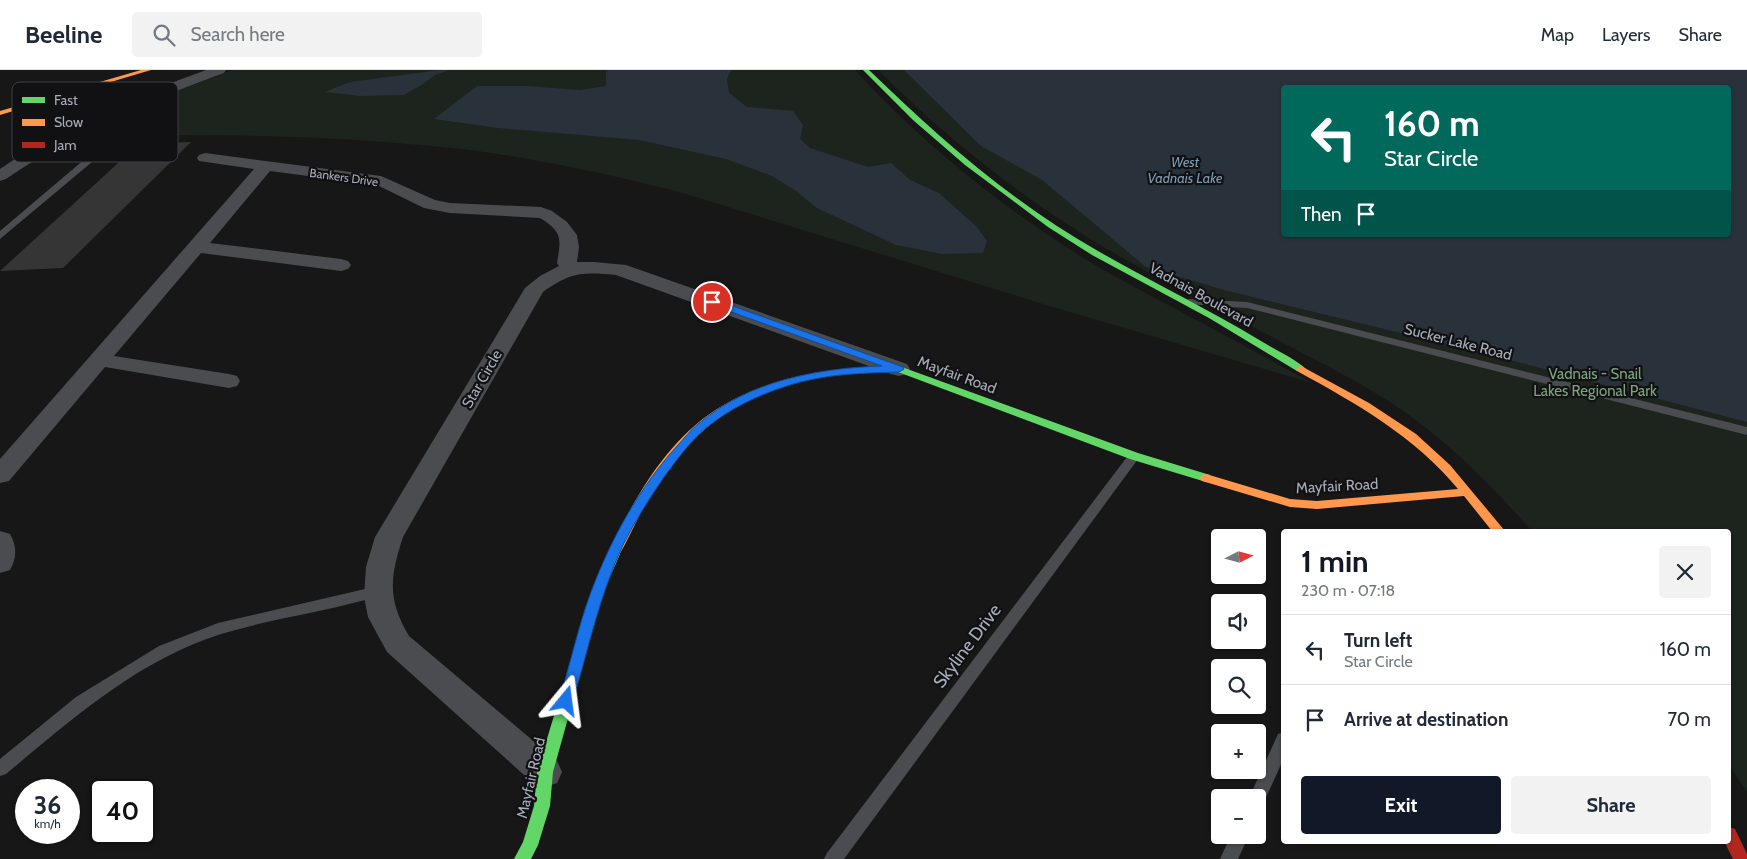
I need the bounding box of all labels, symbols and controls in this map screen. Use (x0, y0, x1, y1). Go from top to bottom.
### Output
search box (132, 12, 482, 57)
text: Beeline (25, 20, 102, 49)
icon: search (150, 21, 178, 49)
text: Search here (190, 23, 285, 46)
text: Map (1541, 24, 1574, 46)
text: Layers (1602, 24, 1651, 46)
text: Share (1679, 24, 1722, 46)
legend (12, 82, 178, 162)
text: Fast (54, 91, 78, 109)
text: 160 m (1384, 102, 1480, 145)
icon: left (1301, 105, 1366, 170)
text: Slow (54, 113, 83, 131)
text: Jam (53, 136, 76, 154)
text: Star Circle (1384, 145, 1478, 172)
water label: West Vadnais Lake (1148, 153, 1223, 187)
street label: Bankers Drive (309, 165, 379, 189)
icon: arrive (1352, 200, 1380, 228)
text: Then (1301, 203, 1342, 226)
street label: Vadnais Boulevard (1146, 259, 1256, 331)
pin (691, 281, 733, 323)
icon: arrive (698, 288, 726, 316)
street label: Sucker Lake Road (1402, 320, 1514, 364)
street label: Star Circle (458, 346, 506, 411)
street label: Mayfair Road (915, 352, 999, 398)
park label: Vadnais - Snail Lakes Regional Park (1533, 365, 1657, 400)
street label: Mayfair Road (1295, 475, 1379, 497)
north arrow (1211, 529, 1266, 584)
map controls (1211, 529, 1266, 844)
text: 1 min (1301, 543, 1369, 580)
button: close (1659, 546, 1711, 598)
text: 230 m · 07:18 (1301, 581, 1395, 600)
button: sound (1211, 594, 1266, 649)
street label: Skyline Drive (928, 600, 1006, 692)
text: Turn left (1344, 629, 1412, 652)
icon: left (1301, 636, 1329, 664)
text: 160 m (1660, 638, 1711, 661)
text: Star Circle (1344, 652, 1413, 671)
button: search (1211, 659, 1266, 714)
position arrow (539, 674, 591, 726)
icon: arrive (1301, 706, 1329, 734)
text: Arrive at destination (1344, 708, 1508, 731)
text: 70 m (1667, 708, 1711, 731)
button: + (1211, 724, 1266, 779)
street label: Mayfair Road (513, 736, 549, 820)
button: Exit (1301, 776, 1501, 834)
button: Share (1511, 776, 1711, 834)
speed limit sign: 40 (90, 779, 155, 844)
button: − (1211, 789, 1266, 844)
text: 36 (34, 790, 61, 820)
text: km/h (34, 816, 61, 831)

